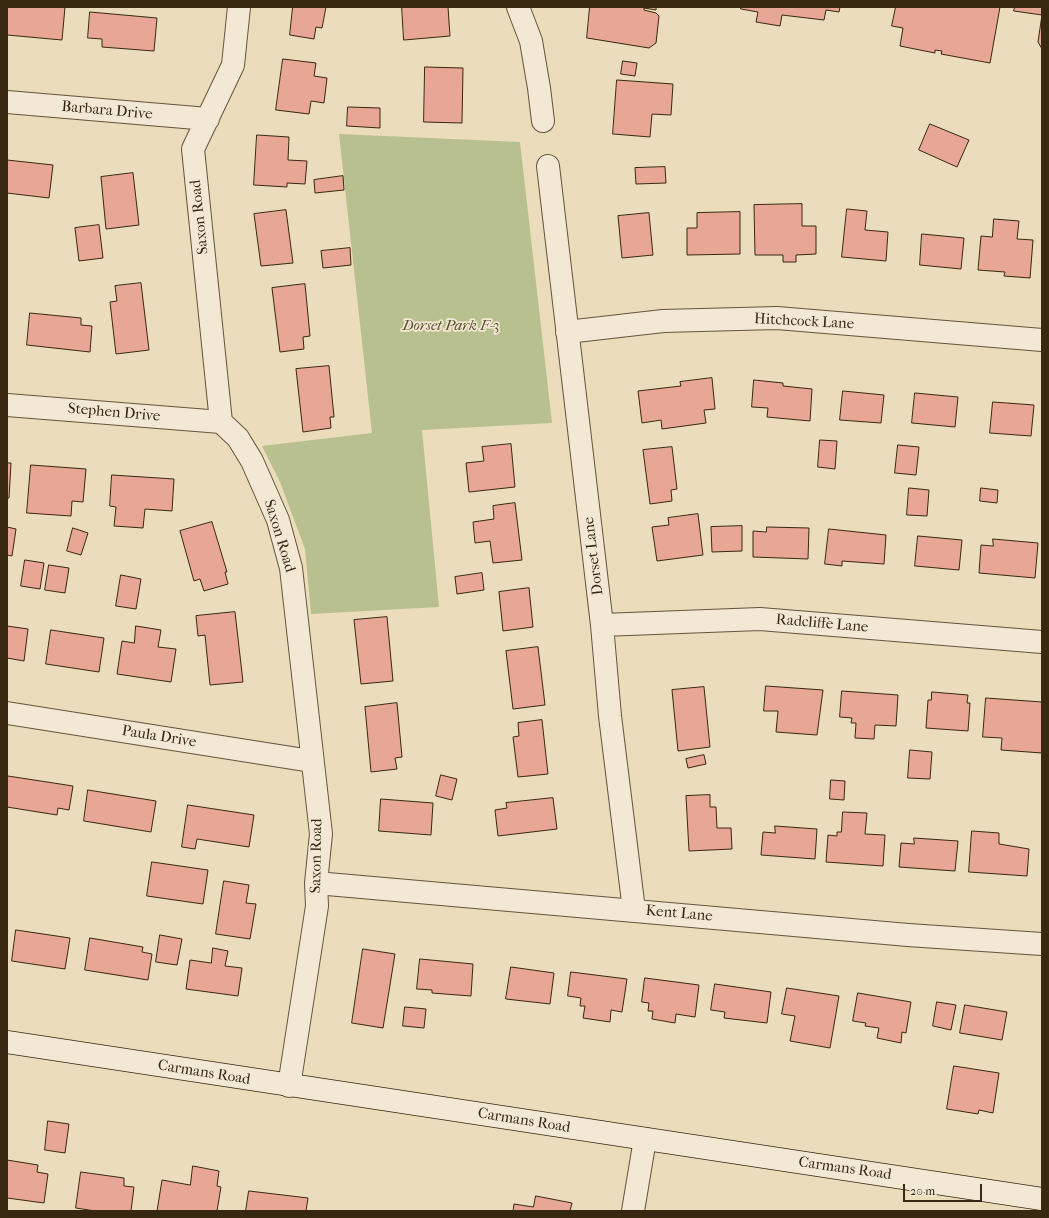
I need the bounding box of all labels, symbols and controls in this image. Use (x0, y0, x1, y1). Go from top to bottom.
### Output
street label: Barbara Drive (61, 98, 153, 124)
street label: Saxon Road (187, 179, 213, 255)
street label: Hitchcock Lane (753, 310, 855, 334)
park label: Dorset Park F-3 (403, 317, 499, 335)
street label: Stephen Drive (67, 400, 161, 426)
street label: Saxon Road (259, 498, 299, 574)
street label: Dorset Lane (580, 516, 608, 596)
street label: Radcliffe Lane (775, 611, 869, 637)
street label: Paula Drive (120, 722, 198, 752)
street label: Saxon Road (307, 818, 327, 894)
street label: Kent Lane (645, 902, 713, 926)
street label: Carmans Road (156, 1057, 252, 1089)
street label: Carmans Road (476, 1105, 572, 1137)
street label: Carmans Road (797, 1154, 893, 1184)
scale bar (905, 1176, 984, 1202)
text: 20 m (910, 1184, 935, 1198)

